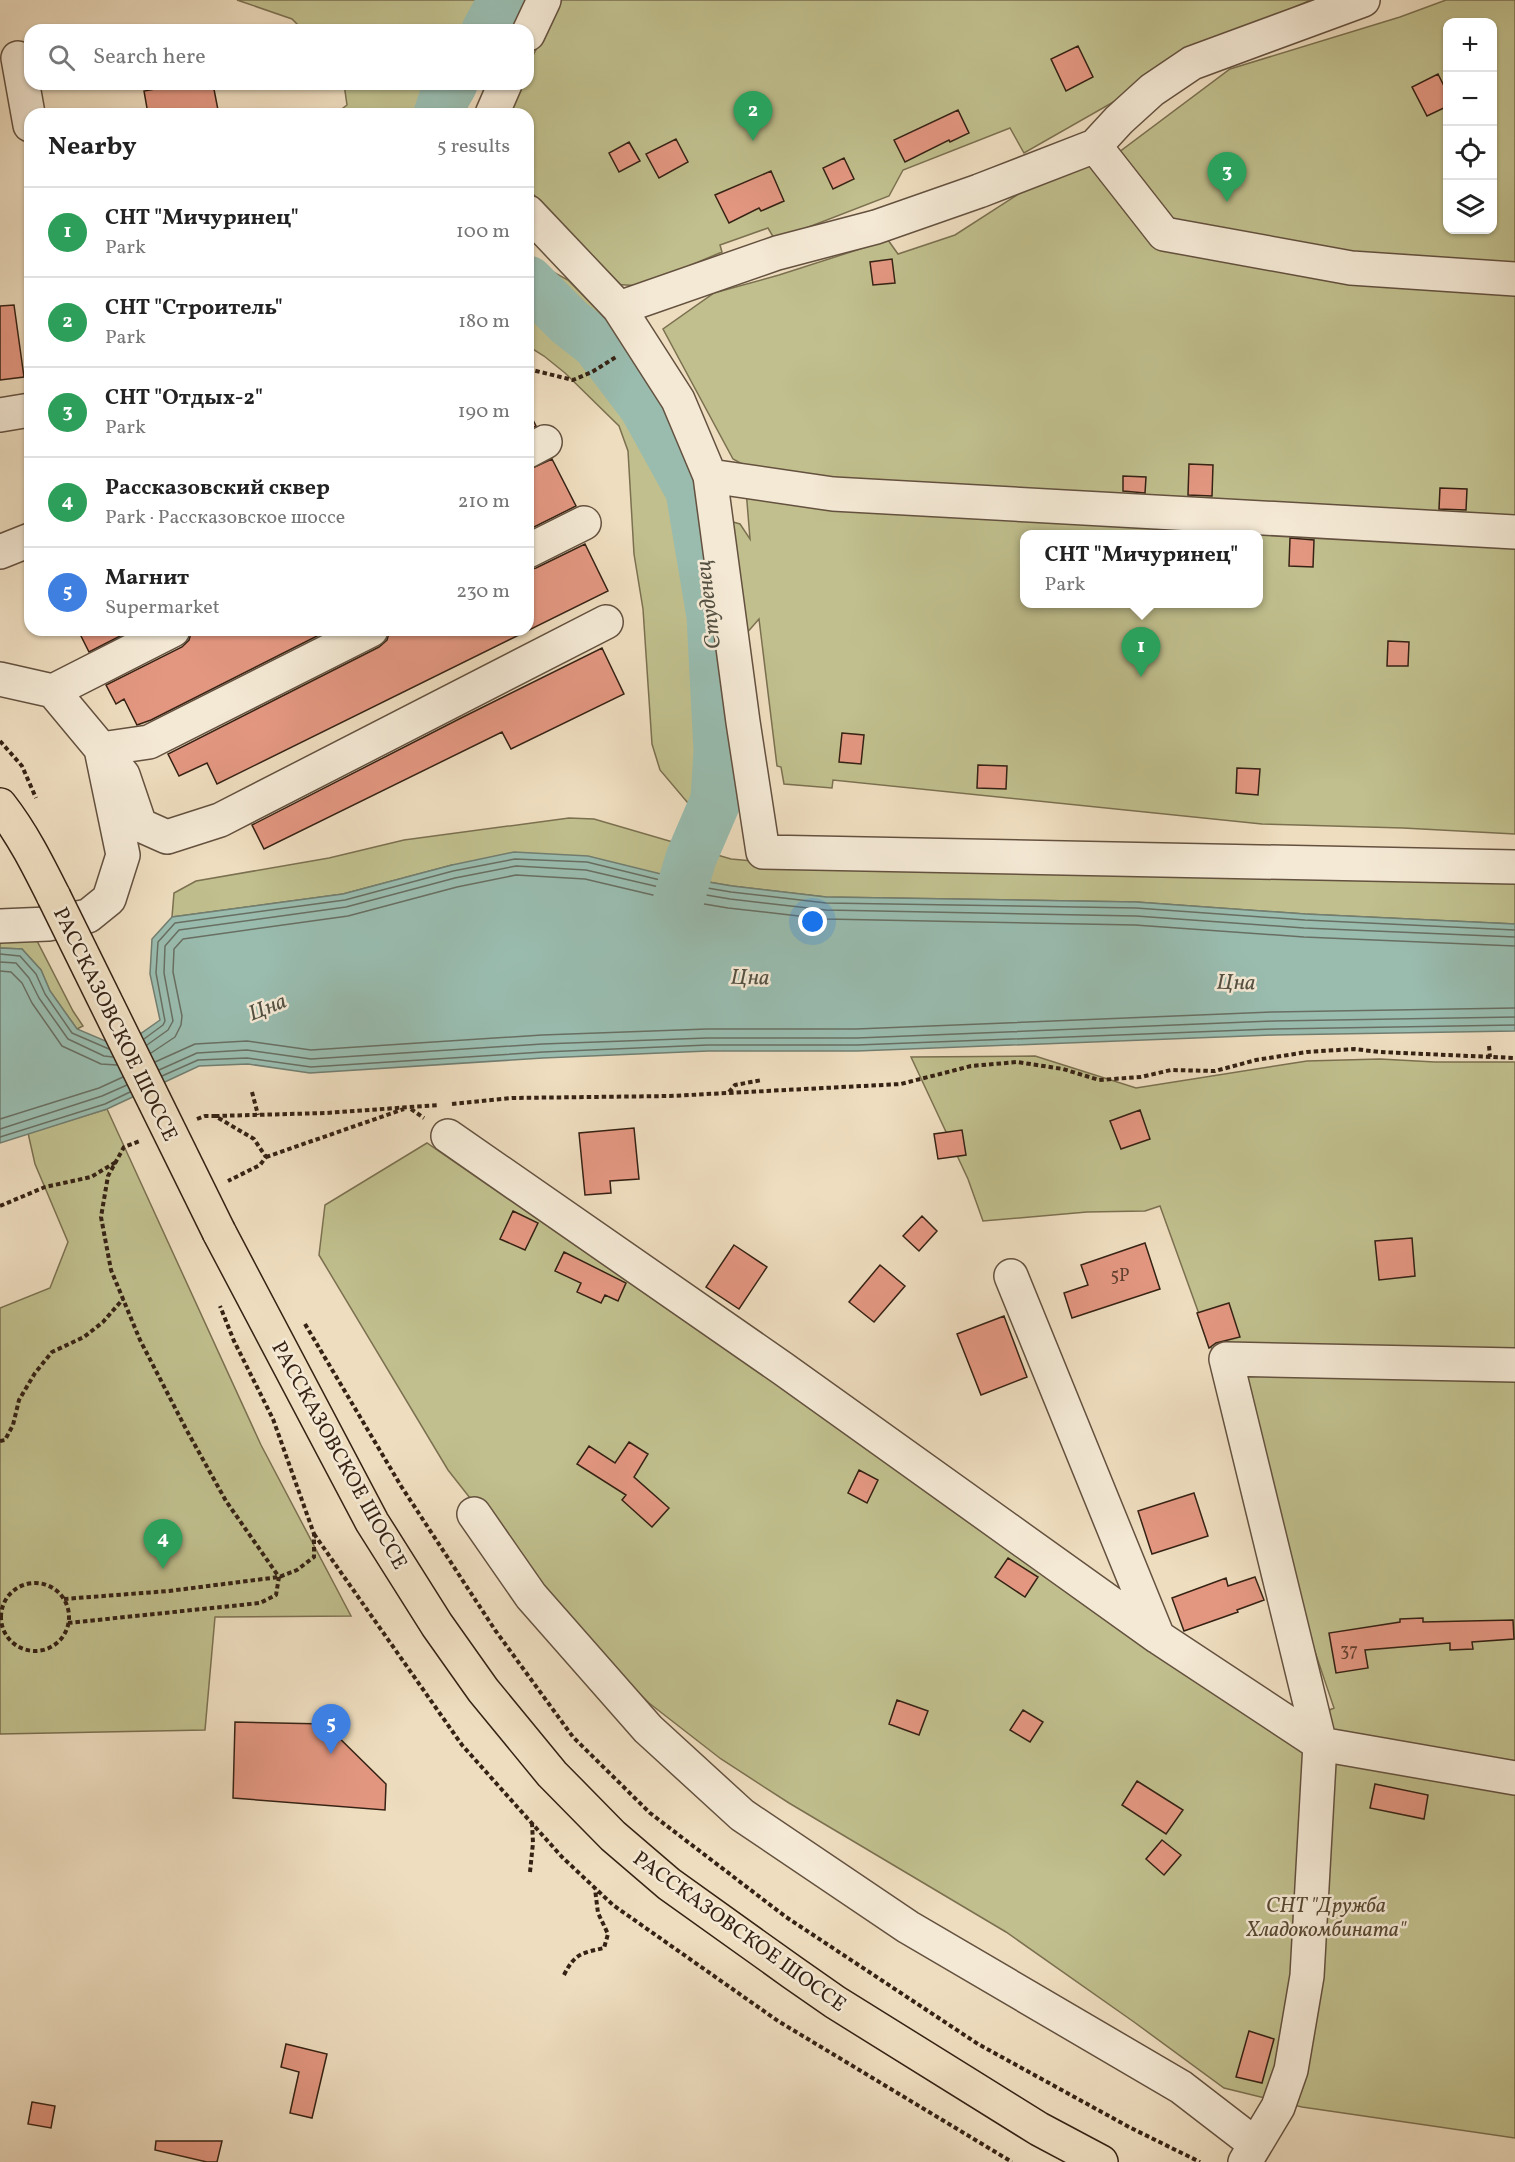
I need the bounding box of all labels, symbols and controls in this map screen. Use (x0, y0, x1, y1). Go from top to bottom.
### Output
map controls (1443, 18, 1497, 234)
button: + (1443, 18, 1497, 72)
search box (24, 24, 534, 90)
icon: search (45, 41, 78, 74)
text: Search here (93, 42, 206, 73)
button: − (1443, 72, 1497, 126)
pin: 2 (734, 92, 772, 141)
button: locate (1443, 126, 1497, 180)
text: Nearby (48, 129, 137, 165)
text: 5 results (437, 133, 510, 161)
pin: 3 (1208, 152, 1246, 202)
button: layers (1443, 180, 1497, 234)
text: СНТ "Мичуринец" (105, 203, 299, 234)
text: 1 (63, 218, 72, 246)
text: 100 m (456, 218, 510, 246)
text: Park (105, 234, 146, 262)
text: СНТ "Строитель" (105, 293, 283, 324)
text: 2 (62, 308, 73, 336)
text: 180 m (458, 308, 510, 336)
text: Park (105, 324, 146, 352)
text: СНТ "Отдых-2" (105, 383, 263, 414)
text: 3 (62, 398, 73, 426)
text: 190 m (458, 398, 510, 426)
text: Park (105, 414, 146, 442)
text: Рассказовский сквер (105, 473, 330, 504)
text: 4 (61, 488, 74, 516)
text: 210 m (458, 488, 510, 516)
text: Park · Рассказовское шоссе (105, 504, 345, 532)
popup (1020, 530, 1263, 608)
text: СНТ "Мичуринец" (1045, 540, 1238, 571)
water label: Студенец (689, 559, 730, 651)
text: Магнит (105, 563, 189, 594)
text: Park (1045, 571, 1085, 599)
text: 5 (63, 578, 72, 606)
text: 230 m (456, 578, 510, 606)
text: Supermarket (105, 594, 220, 622)
pin: 1 (1122, 628, 1160, 677)
street label: РАССКАЗОВСКОЕ ШОССЕ (45, 903, 184, 1147)
your location (798, 907, 827, 936)
water label: Цна (730, 963, 770, 994)
water label: Цна (1216, 968, 1256, 999)
water label: Цна (244, 987, 292, 1030)
house number: 5Р (1110, 1264, 1130, 1289)
street label: РАССКАЗОВСКОЕ ШОССЕ (264, 1336, 414, 1575)
pin: 4 (144, 1520, 182, 1569)
house number: 37 (1340, 1639, 1358, 1664)
pin: 5 (312, 1704, 350, 1754)
street label: РАССКАЗОВСКОЕ ШОССЕ (627, 1845, 852, 2020)
park label: СНТ "Дружба Хладокомбината" (1245, 1892, 1407, 1945)

